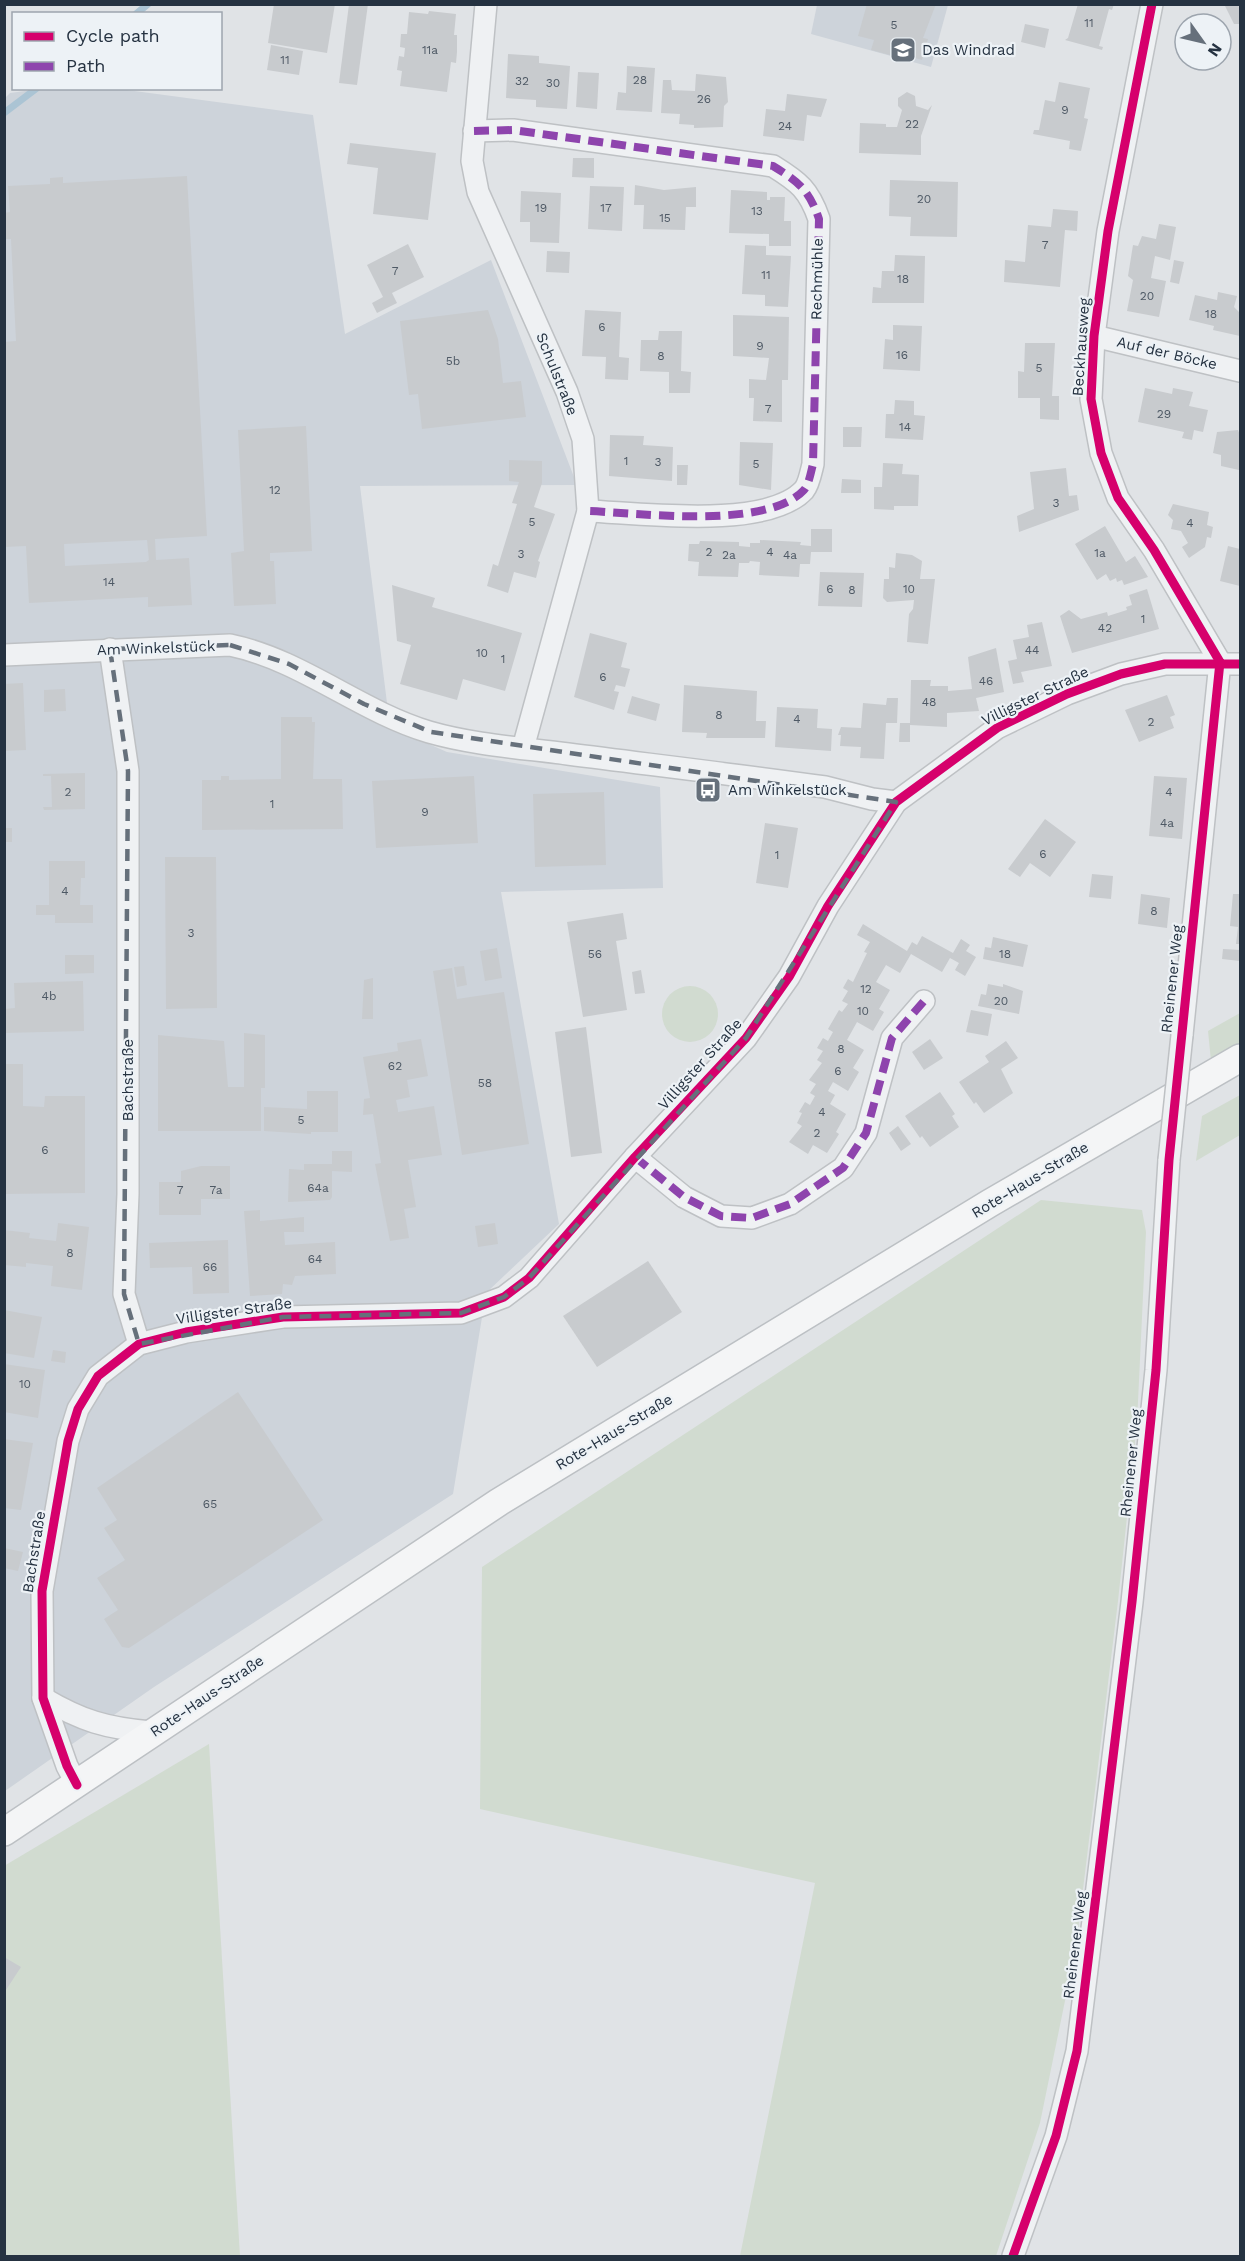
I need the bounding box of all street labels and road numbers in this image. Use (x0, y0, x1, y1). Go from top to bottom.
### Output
street label: Rechmühle (807, 238, 827, 320)
street label: Beckhausweg (1069, 297, 1093, 397)
street label: Schulstraße (532, 330, 582, 418)
street label: Auf der Böcke (1115, 333, 1219, 373)
street label: Am Winkelstück (96, 637, 216, 659)
street label: Villigster Straße (979, 662, 1091, 730)
street label: Rheinener Weg (1157, 924, 1187, 1034)
street label: Villigster Straße (654, 1015, 746, 1113)
street label: Bachstraße (119, 1039, 137, 1121)
street label: Rote-Haus-Straße (968, 1138, 1092, 1222)
street label: Villigster Straße (175, 1294, 293, 1328)
street label: Rote-Haus-Straße (552, 1390, 676, 1474)
street label: Rheinener Weg (1116, 1408, 1146, 1518)
street label: Bachstraße (19, 1510, 49, 1594)
street label: Rote-Haus-Straße (147, 1651, 267, 1741)
street label: Rheinener Weg (1059, 1890, 1091, 2000)

